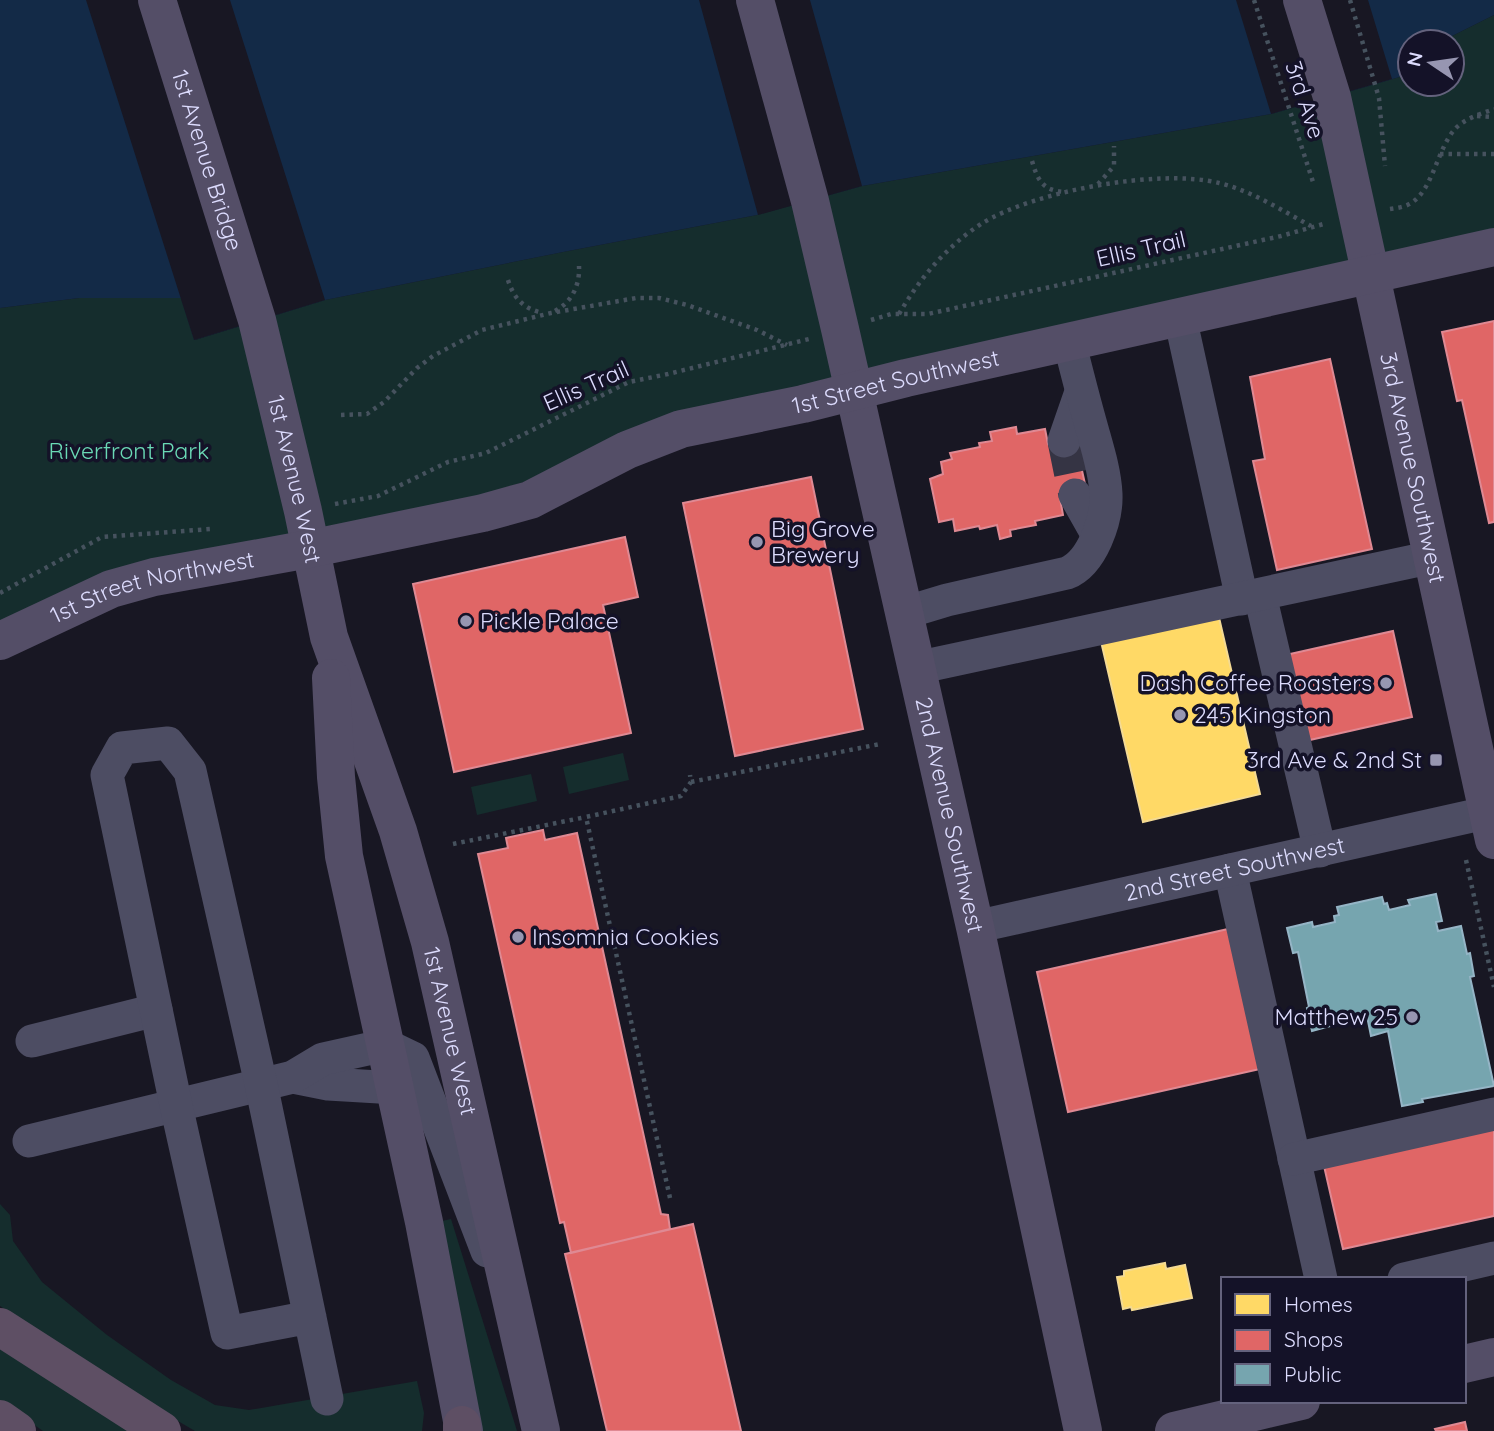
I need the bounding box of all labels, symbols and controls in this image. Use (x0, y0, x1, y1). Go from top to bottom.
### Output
north arrow (1396, 28, 1466, 98)
text: N (1401, 50, 1428, 69)
street label: 3rd Ave (1279, 57, 1332, 142)
street label: 1st Avenue Bridge (166, 66, 249, 254)
street label: Ellis Trail (1093, 224, 1188, 273)
street label: 1st Street Southwest (789, 343, 1002, 420)
street label: 3rd Avenue Southwest (1374, 350, 1453, 586)
street label: Ellis Trail (538, 354, 633, 417)
street label: 1st Avenue West (262, 392, 328, 566)
park label: Riverfront Park (49, 436, 209, 465)
place label: Big Grove Brewery (771, 514, 875, 569)
marker: Big Grove Brewery (749, 534, 765, 550)
street label: 1st Street Northwest (45, 544, 257, 629)
place label: Pickle Palace (480, 606, 619, 635)
marker: Pickle Palace (458, 613, 474, 629)
place label: Dash Coffee Roasters (1139, 668, 1372, 697)
marker: Dash Coffee Roasters (1378, 675, 1394, 691)
street label: 2nd Avenue Southwest (910, 694, 991, 936)
place label: 245 Kingston (1194, 700, 1331, 729)
marker: 245 Kingston (1172, 707, 1188, 723)
place label: 3rd Ave & 2nd St (1247, 745, 1422, 774)
marker: 3rd Ave & 2nd St (1428, 752, 1444, 768)
street label: 2nd Street Southwest (1121, 830, 1348, 907)
place label: Insomnia Cookies (532, 922, 719, 951)
marker: Insomnia Cookies (510, 929, 526, 945)
street label: 1st Avenue West (418, 944, 484, 1118)
place label: Matthew 25 (1275, 1002, 1398, 1031)
marker: Matthew 25 (1404, 1009, 1420, 1025)
legend (1221, 1277, 1466, 1403)
text: Homes (1284, 1291, 1353, 1317)
text: Shops (1284, 1326, 1343, 1352)
text: Public (1284, 1361, 1341, 1387)

